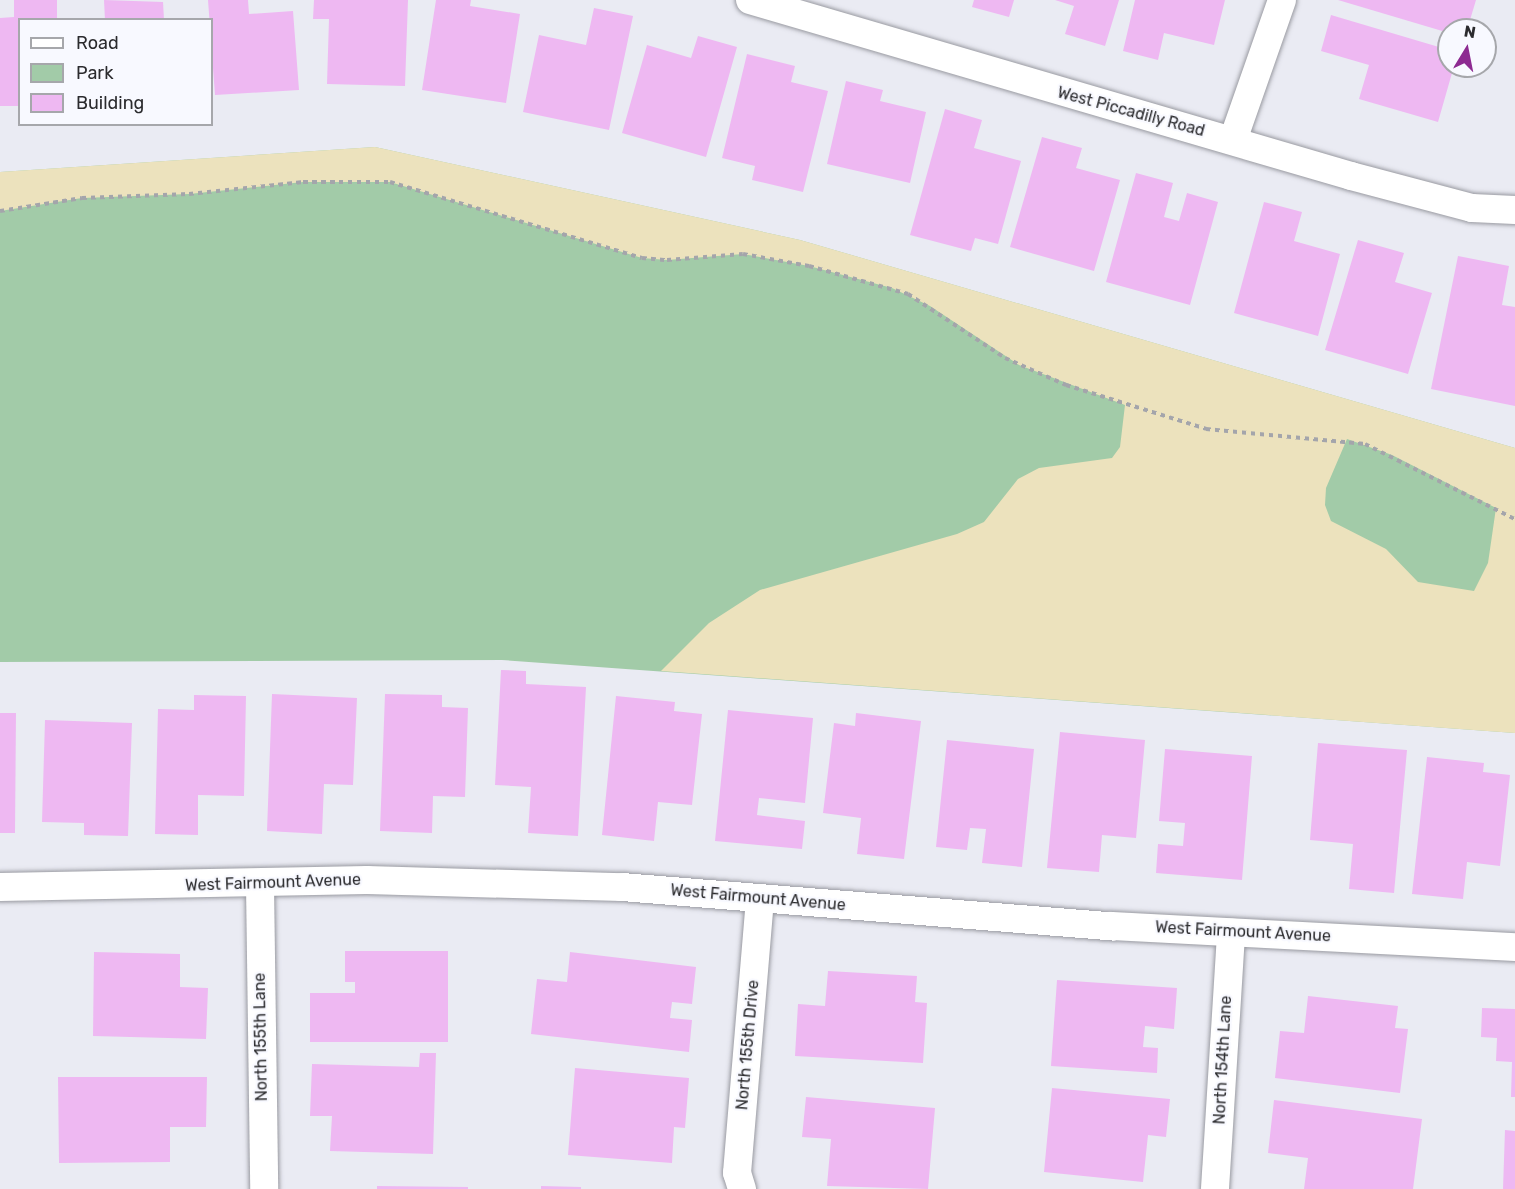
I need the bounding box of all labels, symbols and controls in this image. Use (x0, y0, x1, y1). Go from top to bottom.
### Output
legend (18, 18, 213, 126)
north arrow (1437, 18, 1497, 78)
text: N (1463, 21, 1477, 42)
text: Road (76, 32, 119, 54)
text: Park (76, 62, 113, 84)
street label: West Piccadilly Road (1055, 83, 1207, 141)
text: Building (76, 92, 144, 114)
street label: West Fairmount Avenue (185, 870, 361, 896)
street label: West Fairmount Avenue (669, 881, 847, 915)
street label: West Fairmount Avenue (1154, 918, 1332, 946)
street label: North 155th Lane (250, 973, 272, 1101)
street label: North 155th Drive (733, 979, 763, 1111)
street label: North 154th Lane (1210, 995, 1236, 1125)

